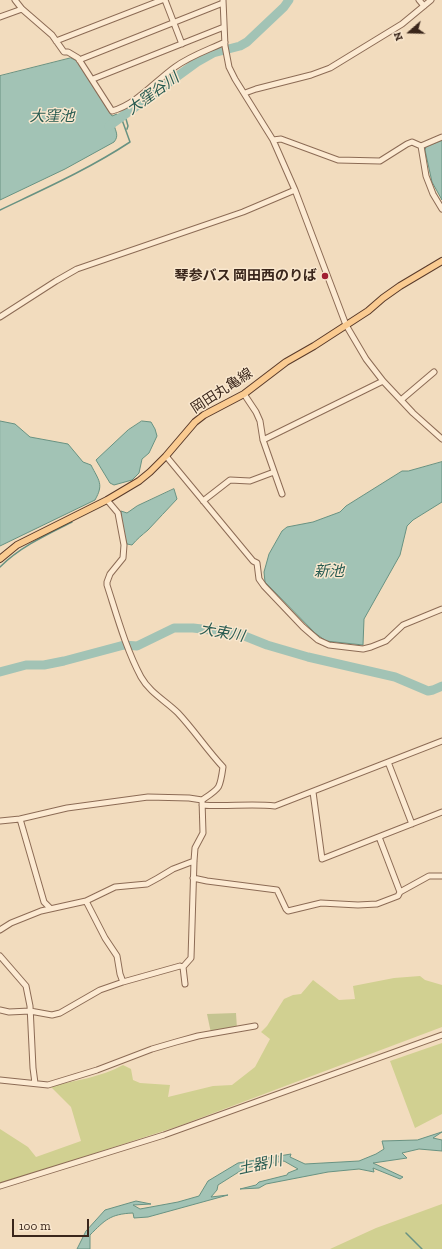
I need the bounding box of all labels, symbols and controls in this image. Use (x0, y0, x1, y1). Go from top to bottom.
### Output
north arrow (390, 12, 430, 52)
text: N (391, 30, 406, 42)
water label: 大窪谷川 (123, 69, 183, 119)
water label: 大窪池 (30, 108, 74, 126)
place label: 琴参バス 岡田西のりば (174, 268, 317, 284)
marker: 琴参バス 岡田西のりば (320, 271, 330, 281)
street label: 岡田丸亀線 (188, 365, 256, 417)
water label: 新池 (314, 563, 344, 581)
water label: 大束川 (198, 620, 246, 646)
water label: 土器川 (236, 1152, 284, 1178)
scale bar (14, 1211, 91, 1237)
text: 100 m (19, 1219, 51, 1233)

